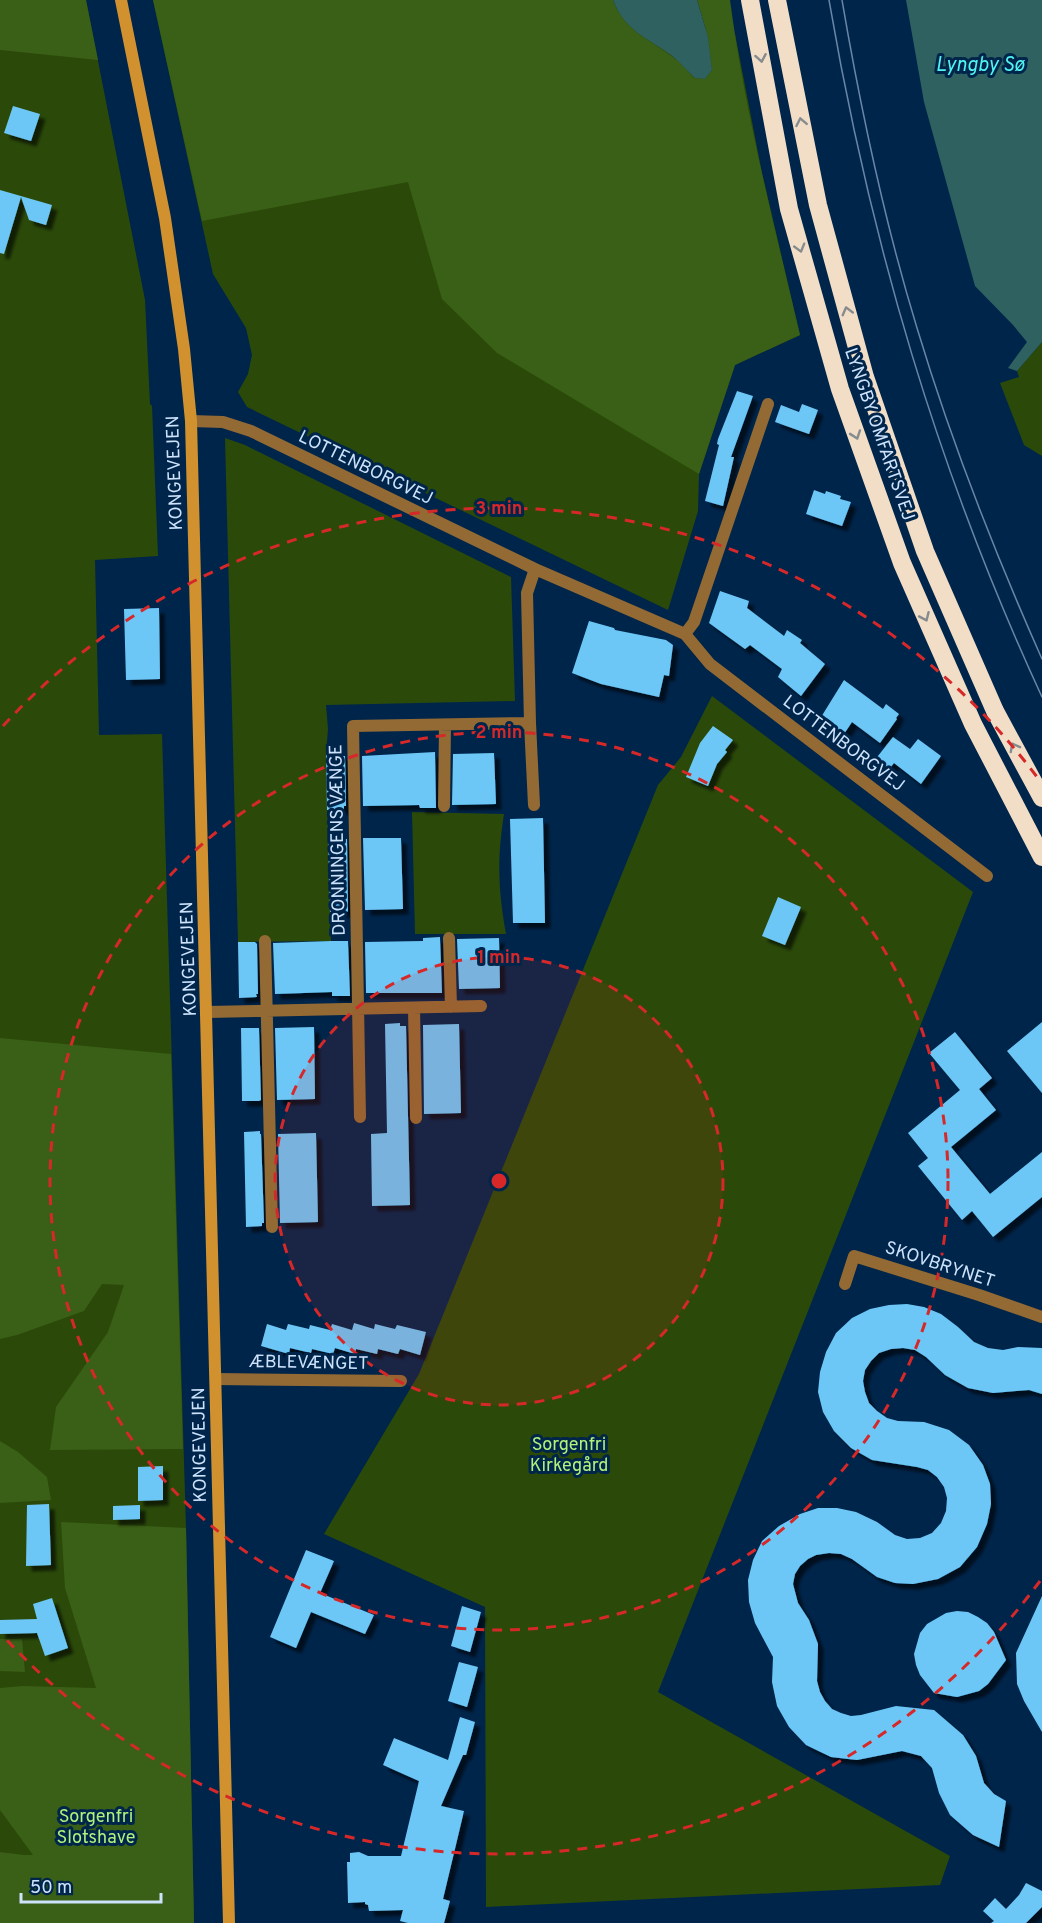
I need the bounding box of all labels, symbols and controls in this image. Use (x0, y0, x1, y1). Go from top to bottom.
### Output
one-way arrow (754, 52, 767, 62)
water label: Lyngby Sø (936, 53, 1026, 79)
one-way arrow (795, 117, 808, 127)
one-way arrow (793, 243, 805, 253)
one-way arrow (841, 306, 854, 316)
street label: LYNGBY OMFARTSVEJ (838, 345, 919, 524)
street label: KONGEVEJEN (162, 415, 189, 531)
street label: LOTTENBORGVEJ (294, 426, 436, 511)
one-way arrow (849, 429, 862, 440)
text: 3 min (476, 498, 522, 521)
one-way arrow (918, 611, 930, 622)
street label: LOTTENBORGVEJ (777, 691, 909, 798)
text: 2 min (475, 722, 523, 745)
one-way arrow (1010, 743, 1021, 753)
street label: DRONNINGENS VÆNGE (325, 744, 352, 936)
street label: KONGEVEJEN (176, 901, 203, 1017)
text: 1 min (477, 947, 521, 970)
centre of rings (489, 1171, 509, 1191)
street label: SKOVBRYNET (882, 1237, 997, 1294)
street label: ÆBLEVÆNGET (248, 1351, 369, 1376)
street label: KONGEVEJEN (188, 1387, 213, 1503)
park label: Sorgenfri Kirkegård (530, 1434, 608, 1478)
park label: Sorgenfri Slotshave (57, 1806, 135, 1850)
scale bar (21, 1866, 160, 1904)
text: 50 m (30, 1877, 72, 1900)

